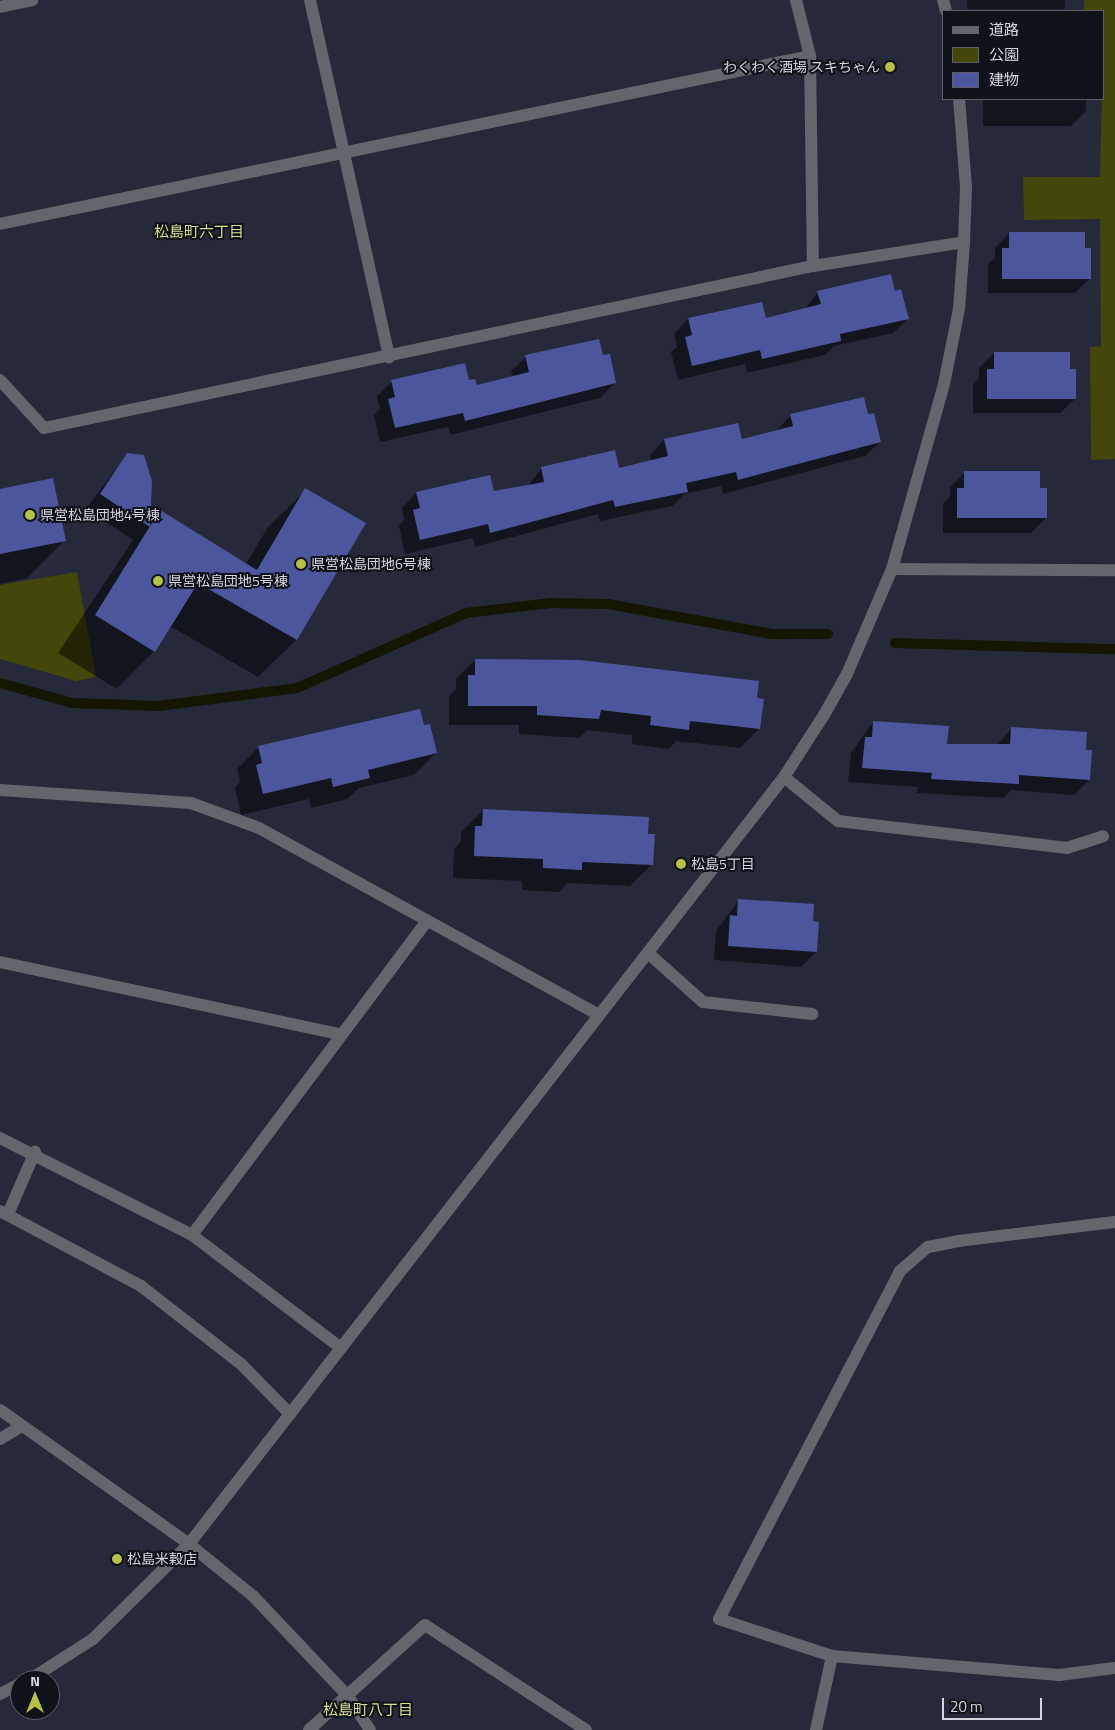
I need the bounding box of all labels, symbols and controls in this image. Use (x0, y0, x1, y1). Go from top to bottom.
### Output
legend (942, 10, 1105, 100)
text: 道路 (989, 18, 1019, 41)
text: 公園 (989, 43, 1019, 66)
place label: わくわく酒場 スキちゃん (723, 59, 880, 75)
marker: わくわく酒場 スキちゃん (884, 61, 896, 73)
text: 建物 (989, 68, 1019, 91)
district label: 松島町六丁目 (154, 223, 244, 241)
place label: 県営松島団地4号棟 (40, 507, 160, 523)
marker: 県営松島団地4号棟 (24, 509, 36, 521)
place label: 県営松島団地6号棟 (311, 556, 431, 572)
marker: 県営松島団地6号棟 (295, 558, 307, 570)
place label: 県営松島団地5号棟 (168, 573, 288, 589)
marker: 県営松島団地5号棟 (152, 575, 164, 587)
place label: 松島5丁目 (691, 856, 755, 872)
marker: 松島5丁目 (675, 858, 687, 870)
place label: 松島米穀店 (127, 1551, 197, 1567)
marker: 松島米穀店 (111, 1553, 123, 1565)
north arrow (10, 1670, 60, 1720)
text: N (30, 1670, 40, 1691)
scale bar (945, 1688, 1045, 1720)
text: 20 m (950, 1695, 983, 1718)
district label: 松島町八丁目 (323, 1701, 413, 1719)

